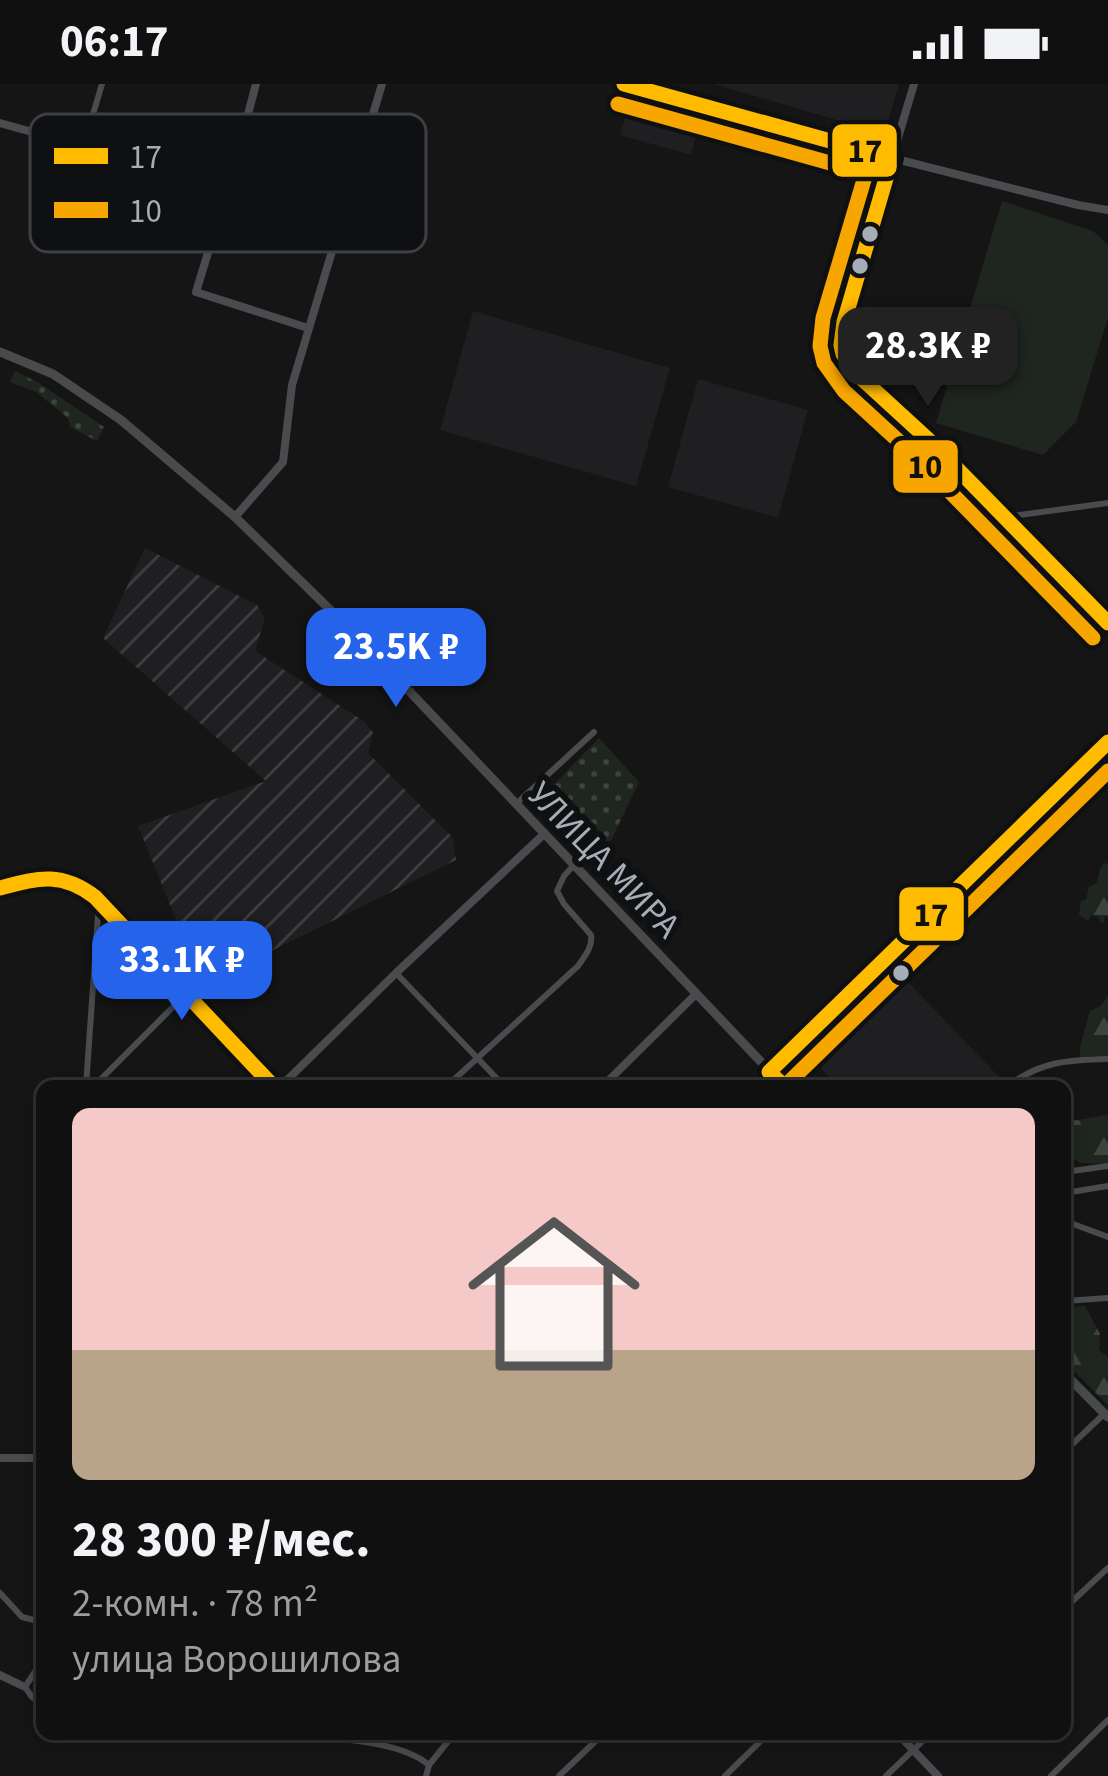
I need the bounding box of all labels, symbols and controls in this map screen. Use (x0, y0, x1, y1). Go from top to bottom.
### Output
text: 06:17 (60, 10, 169, 74)
legend (30, 114, 426, 252)
line badge: 17 (830, 122, 899, 179)
text: 17 (848, 128, 882, 175)
text: 17 (129, 134, 162, 181)
text: 10 (129, 188, 162, 235)
unlabelled marker (859, 223, 881, 245)
unlabelled marker (849, 255, 871, 277)
pin: 28.3K ₽ (817, 307, 1039, 409)
text: 28.3K ₽ (865, 318, 991, 374)
line badge: 10 (891, 438, 960, 495)
text: 10 (908, 444, 942, 491)
pin: 23.5K ₽ (285, 608, 507, 710)
text: 23.5K ₽ (333, 619, 459, 675)
street label: УЛИЦА МИРА (516, 770, 692, 950)
line badge: 17 (897, 885, 966, 943)
text: 17 (914, 892, 948, 939)
pin: 33.1K ₽ (71, 921, 293, 1023)
text: 33.1K ₽ (119, 932, 245, 988)
unlabelled marker (890, 962, 912, 984)
icon: home (446, 1186, 662, 1402)
text: 28 300 ₽/мес. (72, 1504, 370, 1576)
text: 2-комн. · 78 m² (72, 1576, 318, 1632)
text: улица Ворошилова (72, 1632, 401, 1688)

